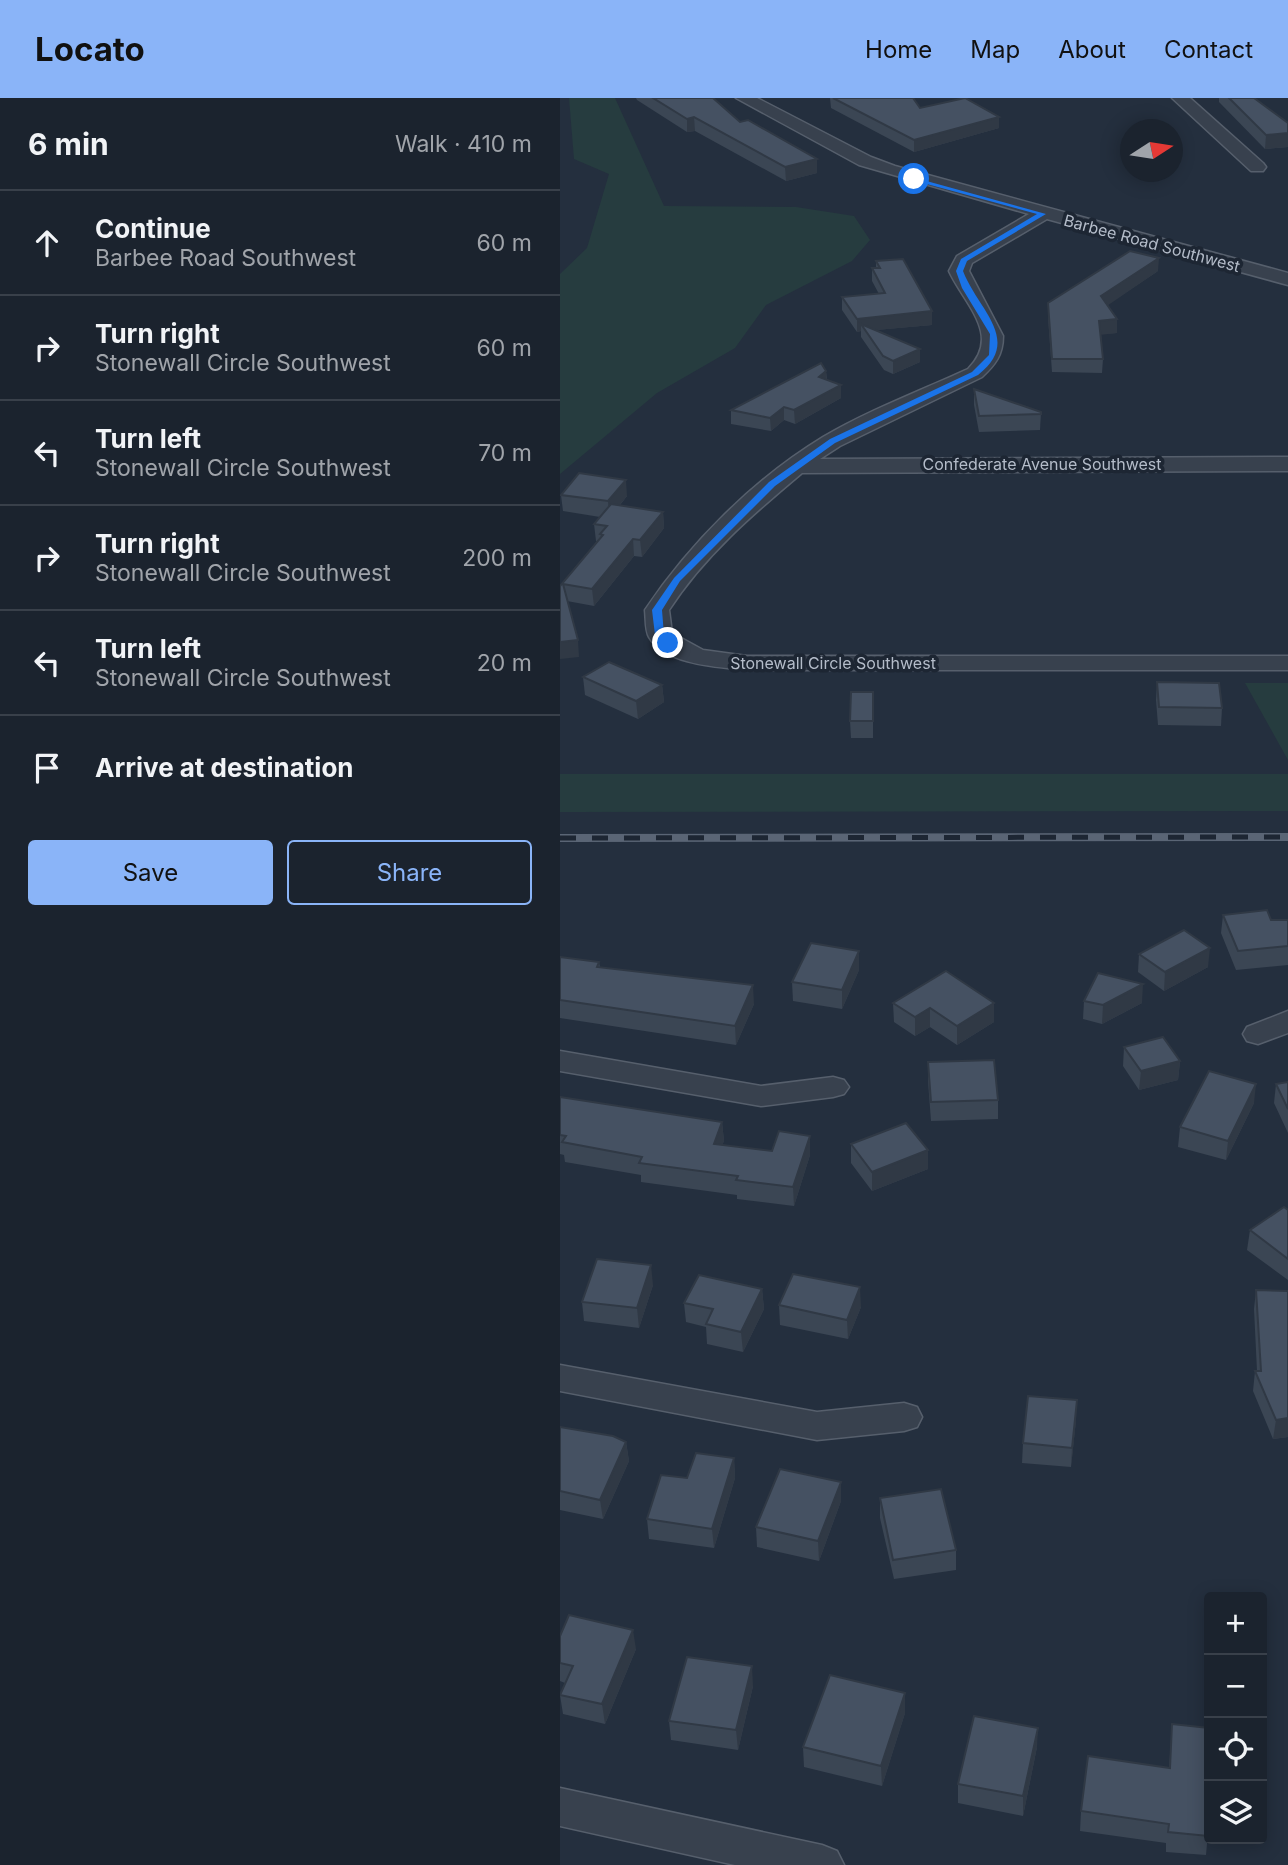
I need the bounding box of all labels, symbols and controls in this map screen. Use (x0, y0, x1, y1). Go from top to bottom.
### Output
text: Locato (35, 29, 145, 69)
text: Home (865, 35, 932, 64)
text: Map (970, 35, 1020, 64)
text: About (1058, 35, 1126, 64)
text: Contact (1164, 35, 1253, 64)
north arrow (1120, 119, 1183, 182)
text: 6 min (28, 126, 109, 162)
text: Walk · 410 m (395, 130, 532, 158)
route start (898, 163, 929, 194)
street label: Barbee Road Southwest (1062, 210, 1242, 276)
text: Continue (95, 213, 211, 244)
icon: ahead (28, 224, 66, 262)
text: 60 m (477, 229, 532, 257)
text: Barbee Road Southwest (95, 244, 356, 272)
text: Turn right (95, 318, 220, 349)
icon: right (28, 329, 66, 367)
text: 60 m (477, 334, 532, 362)
text: Stonewall Circle Southwest (95, 349, 391, 377)
text: Turn left (95, 423, 201, 454)
icon: left (28, 434, 66, 472)
text: 70 m (478, 439, 532, 467)
text: Stonewall Circle Southwest (95, 454, 391, 482)
street label: Confederate Avenue Southwest (922, 454, 1162, 474)
text: Turn right (95, 528, 220, 559)
icon: right (28, 539, 66, 577)
text: 200 m (462, 544, 532, 572)
text: Stonewall Circle Southwest (95, 559, 391, 587)
route end (652, 627, 683, 658)
text: Turn left (95, 633, 201, 664)
icon: left (28, 644, 66, 682)
text: 20 m (477, 649, 532, 677)
street label: Stonewall Circle Southwest (730, 653, 936, 673)
text: Stonewall Circle Southwest (95, 664, 391, 692)
icon: arrive (28, 749, 66, 787)
text: Arrive at destination (95, 752, 354, 783)
button: Save (28, 840, 273, 905)
button: Share (287, 840, 532, 905)
map controls (1204, 1592, 1267, 1844)
button: + (1204, 1592, 1267, 1655)
button: − (1204, 1655, 1267, 1718)
button: locate (1204, 1718, 1267, 1781)
button: layers (1204, 1781, 1267, 1844)

